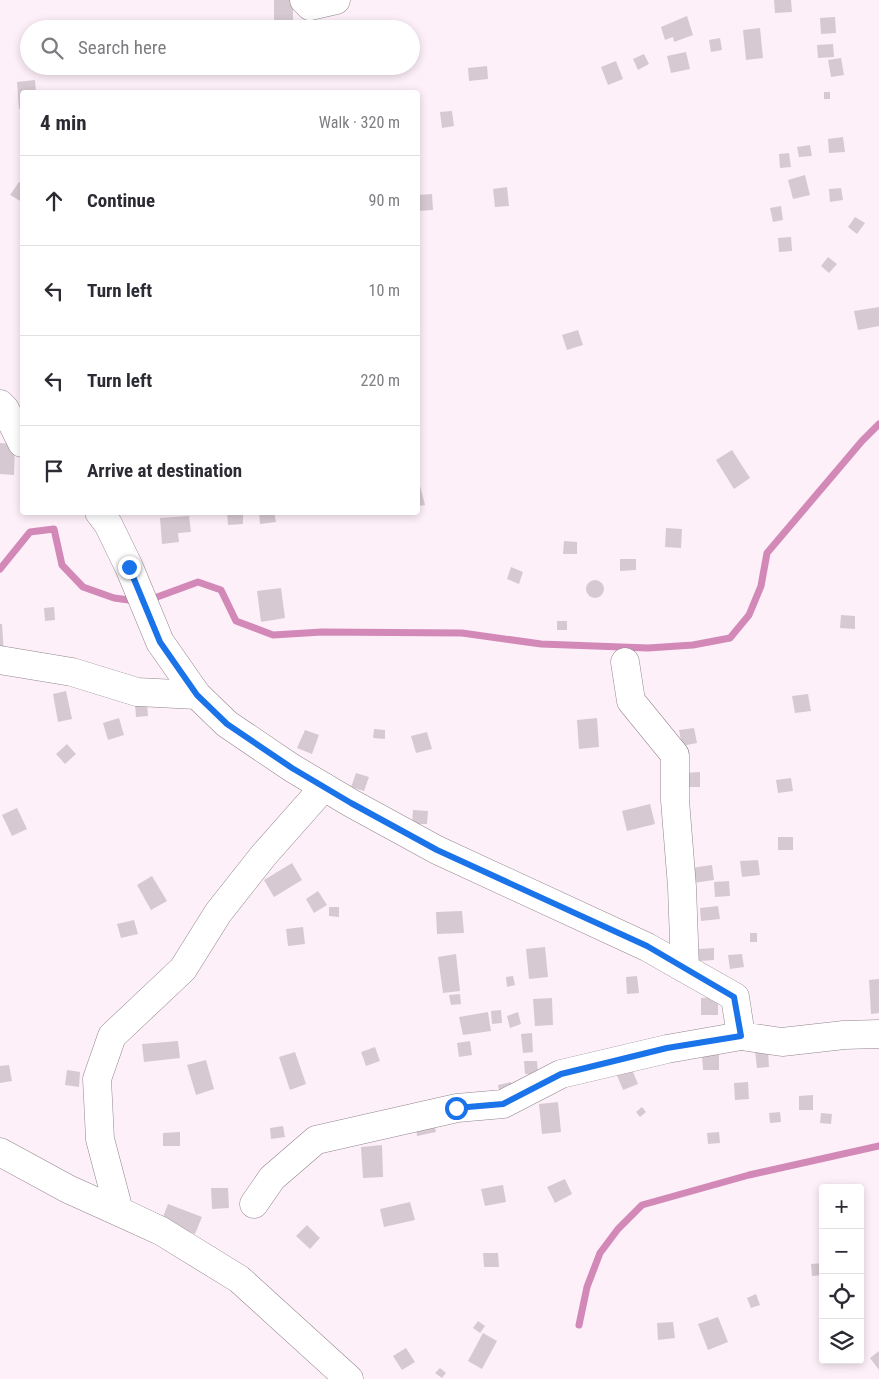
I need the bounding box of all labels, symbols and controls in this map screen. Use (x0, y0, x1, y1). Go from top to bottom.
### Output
search box (20, 20, 420, 75)
icon: search (38, 34, 66, 62)
text: Search here (78, 36, 166, 59)
text: 4 min (40, 111, 87, 135)
text: Walk · 320 m (319, 113, 400, 132)
icon: ahead (40, 187, 68, 215)
text: Continue (87, 189, 155, 212)
text: 90 m (368, 191, 400, 210)
icon: left (40, 277, 68, 305)
text: Turn left (87, 279, 152, 302)
text: 10 m (368, 281, 400, 300)
icon: left (40, 367, 68, 395)
text: Turn left (87, 369, 152, 392)
text: 220 m (361, 371, 400, 390)
icon: arrive (40, 457, 68, 485)
text: Arrive at destination (87, 459, 242, 482)
route end (118, 556, 141, 579)
route start (445, 1097, 468, 1120)
map controls (819, 1184, 864, 1364)
button: + (819, 1184, 864, 1229)
button: − (819, 1229, 864, 1274)
button: locate (819, 1274, 864, 1319)
button: layers (819, 1319, 864, 1364)

